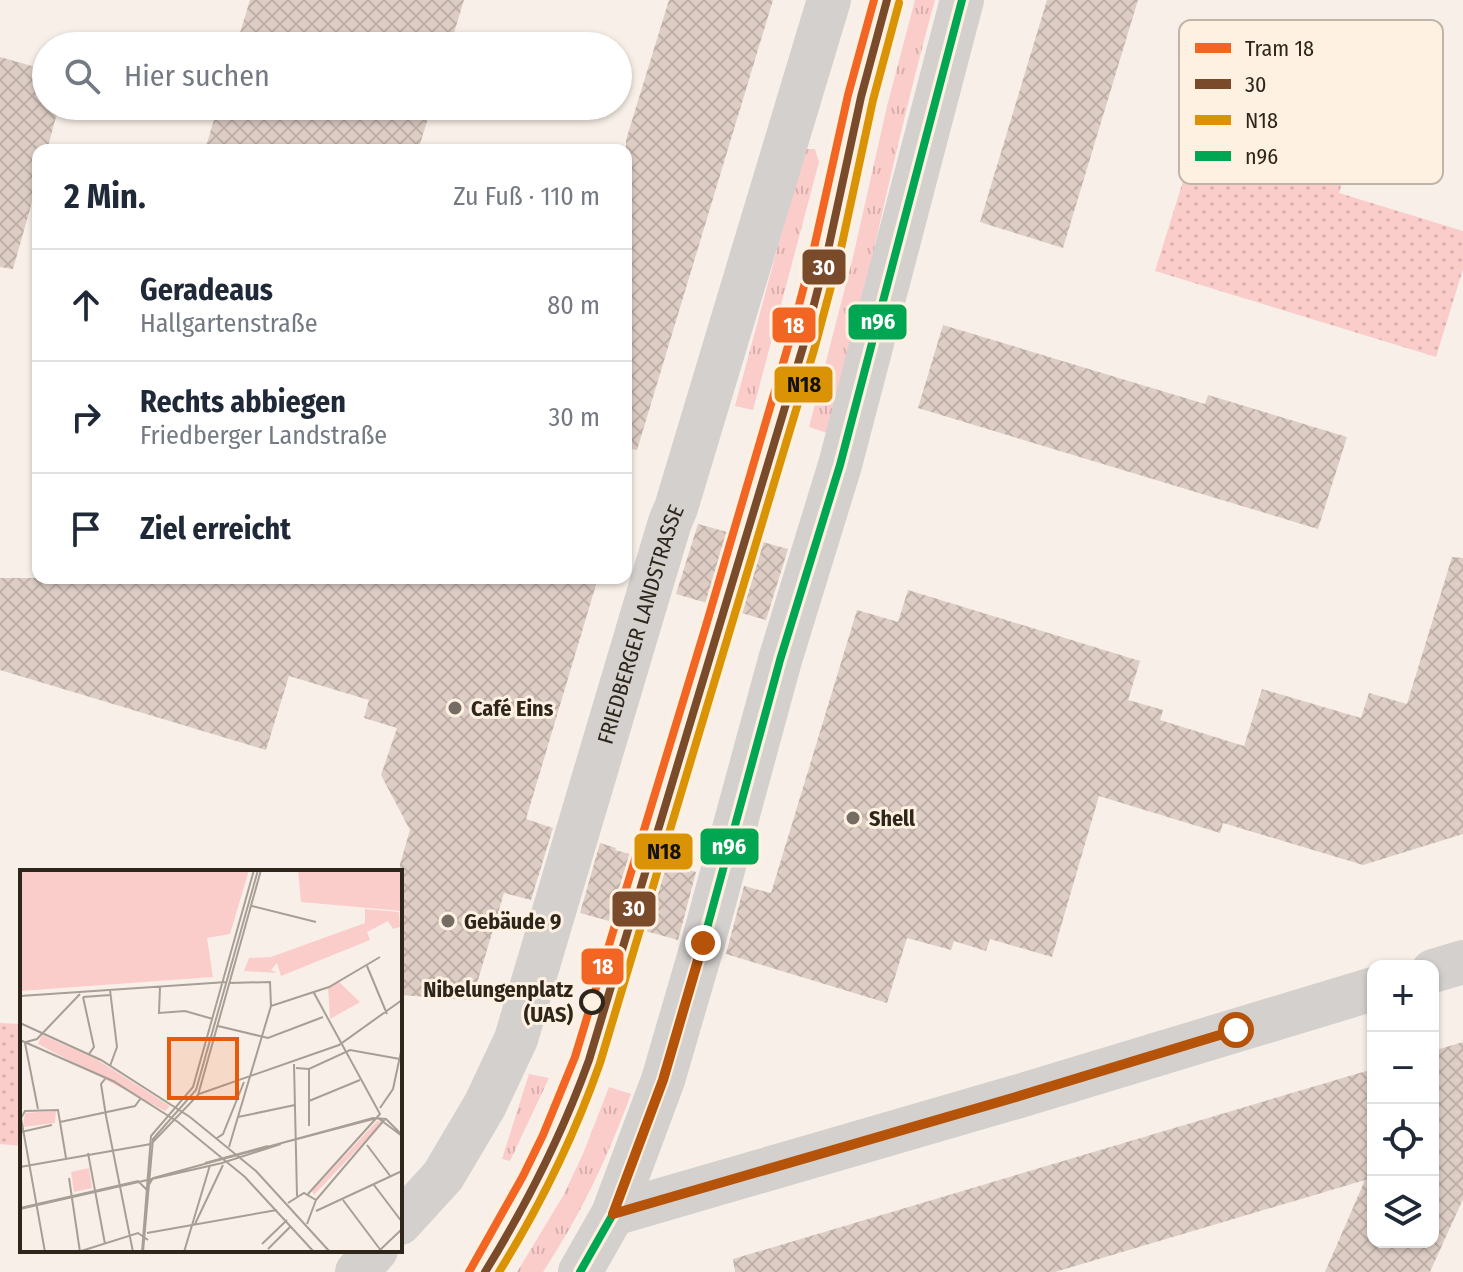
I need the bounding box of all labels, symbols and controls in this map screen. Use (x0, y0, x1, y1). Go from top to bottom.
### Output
legend (1179, 20, 1443, 184)
search box (32, 32, 632, 120)
text: Tram 18 (1245, 35, 1314, 62)
icon: search (60, 54, 104, 98)
text: Hier suchen (124, 58, 270, 94)
text: 30 (1245, 71, 1266, 98)
text: N18 (1245, 107, 1278, 134)
text: n96 (1245, 143, 1278, 170)
text: 2 Min. (64, 176, 146, 217)
text: Zu Fuß · 110 m (453, 181, 600, 212)
line badge: 30 (801, 248, 847, 286)
text: 30 (812, 254, 835, 281)
text: Geradeaus (140, 272, 273, 308)
icon: ahead (64, 283, 108, 327)
text: 80 m (547, 290, 600, 321)
line badge: n96 (847, 303, 908, 341)
line badge: 18 (771, 306, 817, 344)
text: Hallgartenstraße (140, 308, 318, 339)
text: n96 (861, 308, 895, 335)
text: 18 (784, 312, 805, 339)
line badge: N18 (773, 365, 834, 404)
text: N18 (787, 371, 821, 398)
text: Rechts abbiegen (140, 384, 346, 420)
icon: right (64, 395, 108, 439)
text: 30 m (549, 402, 600, 433)
text: Friedberger Landstraße (140, 420, 387, 451)
street label: FRIEDBERGER LANDSTRASSE (592, 501, 690, 747)
icon: arrive (64, 507, 108, 551)
text: Ziel erreicht (140, 511, 291, 547)
place label: Café Eins (471, 695, 554, 722)
marker: Café Eins (446, 699, 464, 717)
place label: Shell (869, 805, 916, 832)
marker: Shell (844, 809, 862, 827)
line badge: n96 (699, 827, 760, 866)
line badge: N18 (633, 832, 694, 871)
text: n96 (712, 833, 746, 860)
text: N18 (647, 838, 681, 865)
inset map (20, 870, 402, 1252)
line badge: 30 (611, 890, 657, 928)
text: 30 (622, 895, 645, 922)
place label: Gebäude 9 (464, 908, 561, 935)
marker: Gebäude 9 (439, 912, 457, 930)
route end (685, 925, 721, 961)
line badge: 18 (580, 947, 625, 986)
text: 18 (593, 953, 614, 980)
map controls (1367, 960, 1439, 1248)
button: + (1367, 960, 1439, 1032)
place label: Nibelungenplatz (UAS) (423, 976, 573, 1028)
marker: Nibelungenplatz (UAS) (580, 990, 604, 1014)
route start (1218, 1012, 1254, 1048)
button: − (1367, 1032, 1439, 1104)
button: locate (1367, 1104, 1439, 1176)
button: layers (1367, 1176, 1439, 1248)

